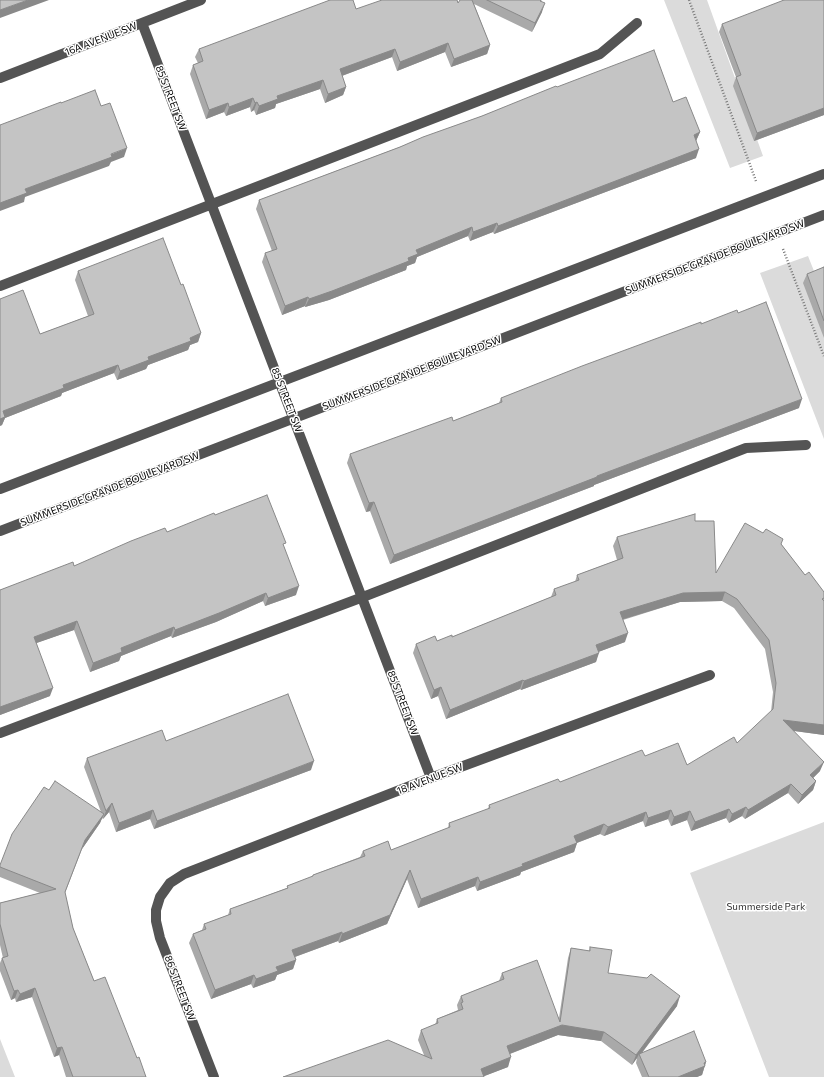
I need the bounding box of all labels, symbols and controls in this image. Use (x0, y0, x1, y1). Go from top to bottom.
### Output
street label: 16A AVENUE SW (63, 20, 139, 58)
street label: 85 STREET SW (153, 64, 189, 132)
street label: SUMMERSIDE GRANDE BOULEVARD SW (624, 217, 806, 297)
street label: SUMMERSIDE GRANDE BOULEVARD SW (321, 333, 503, 413)
street label: 85 STREET SW (269, 366, 305, 434)
street label: SUMMERSIDE GRANDE BOULEVARD SW (19, 449, 201, 529)
street label: 85 STREET SW (385, 669, 421, 737)
street label: 18 AVENUE SW (395, 761, 465, 797)
park label: Summerside Park (726, 901, 806, 913)
street label: 86 STREET SW (162, 954, 198, 1022)

